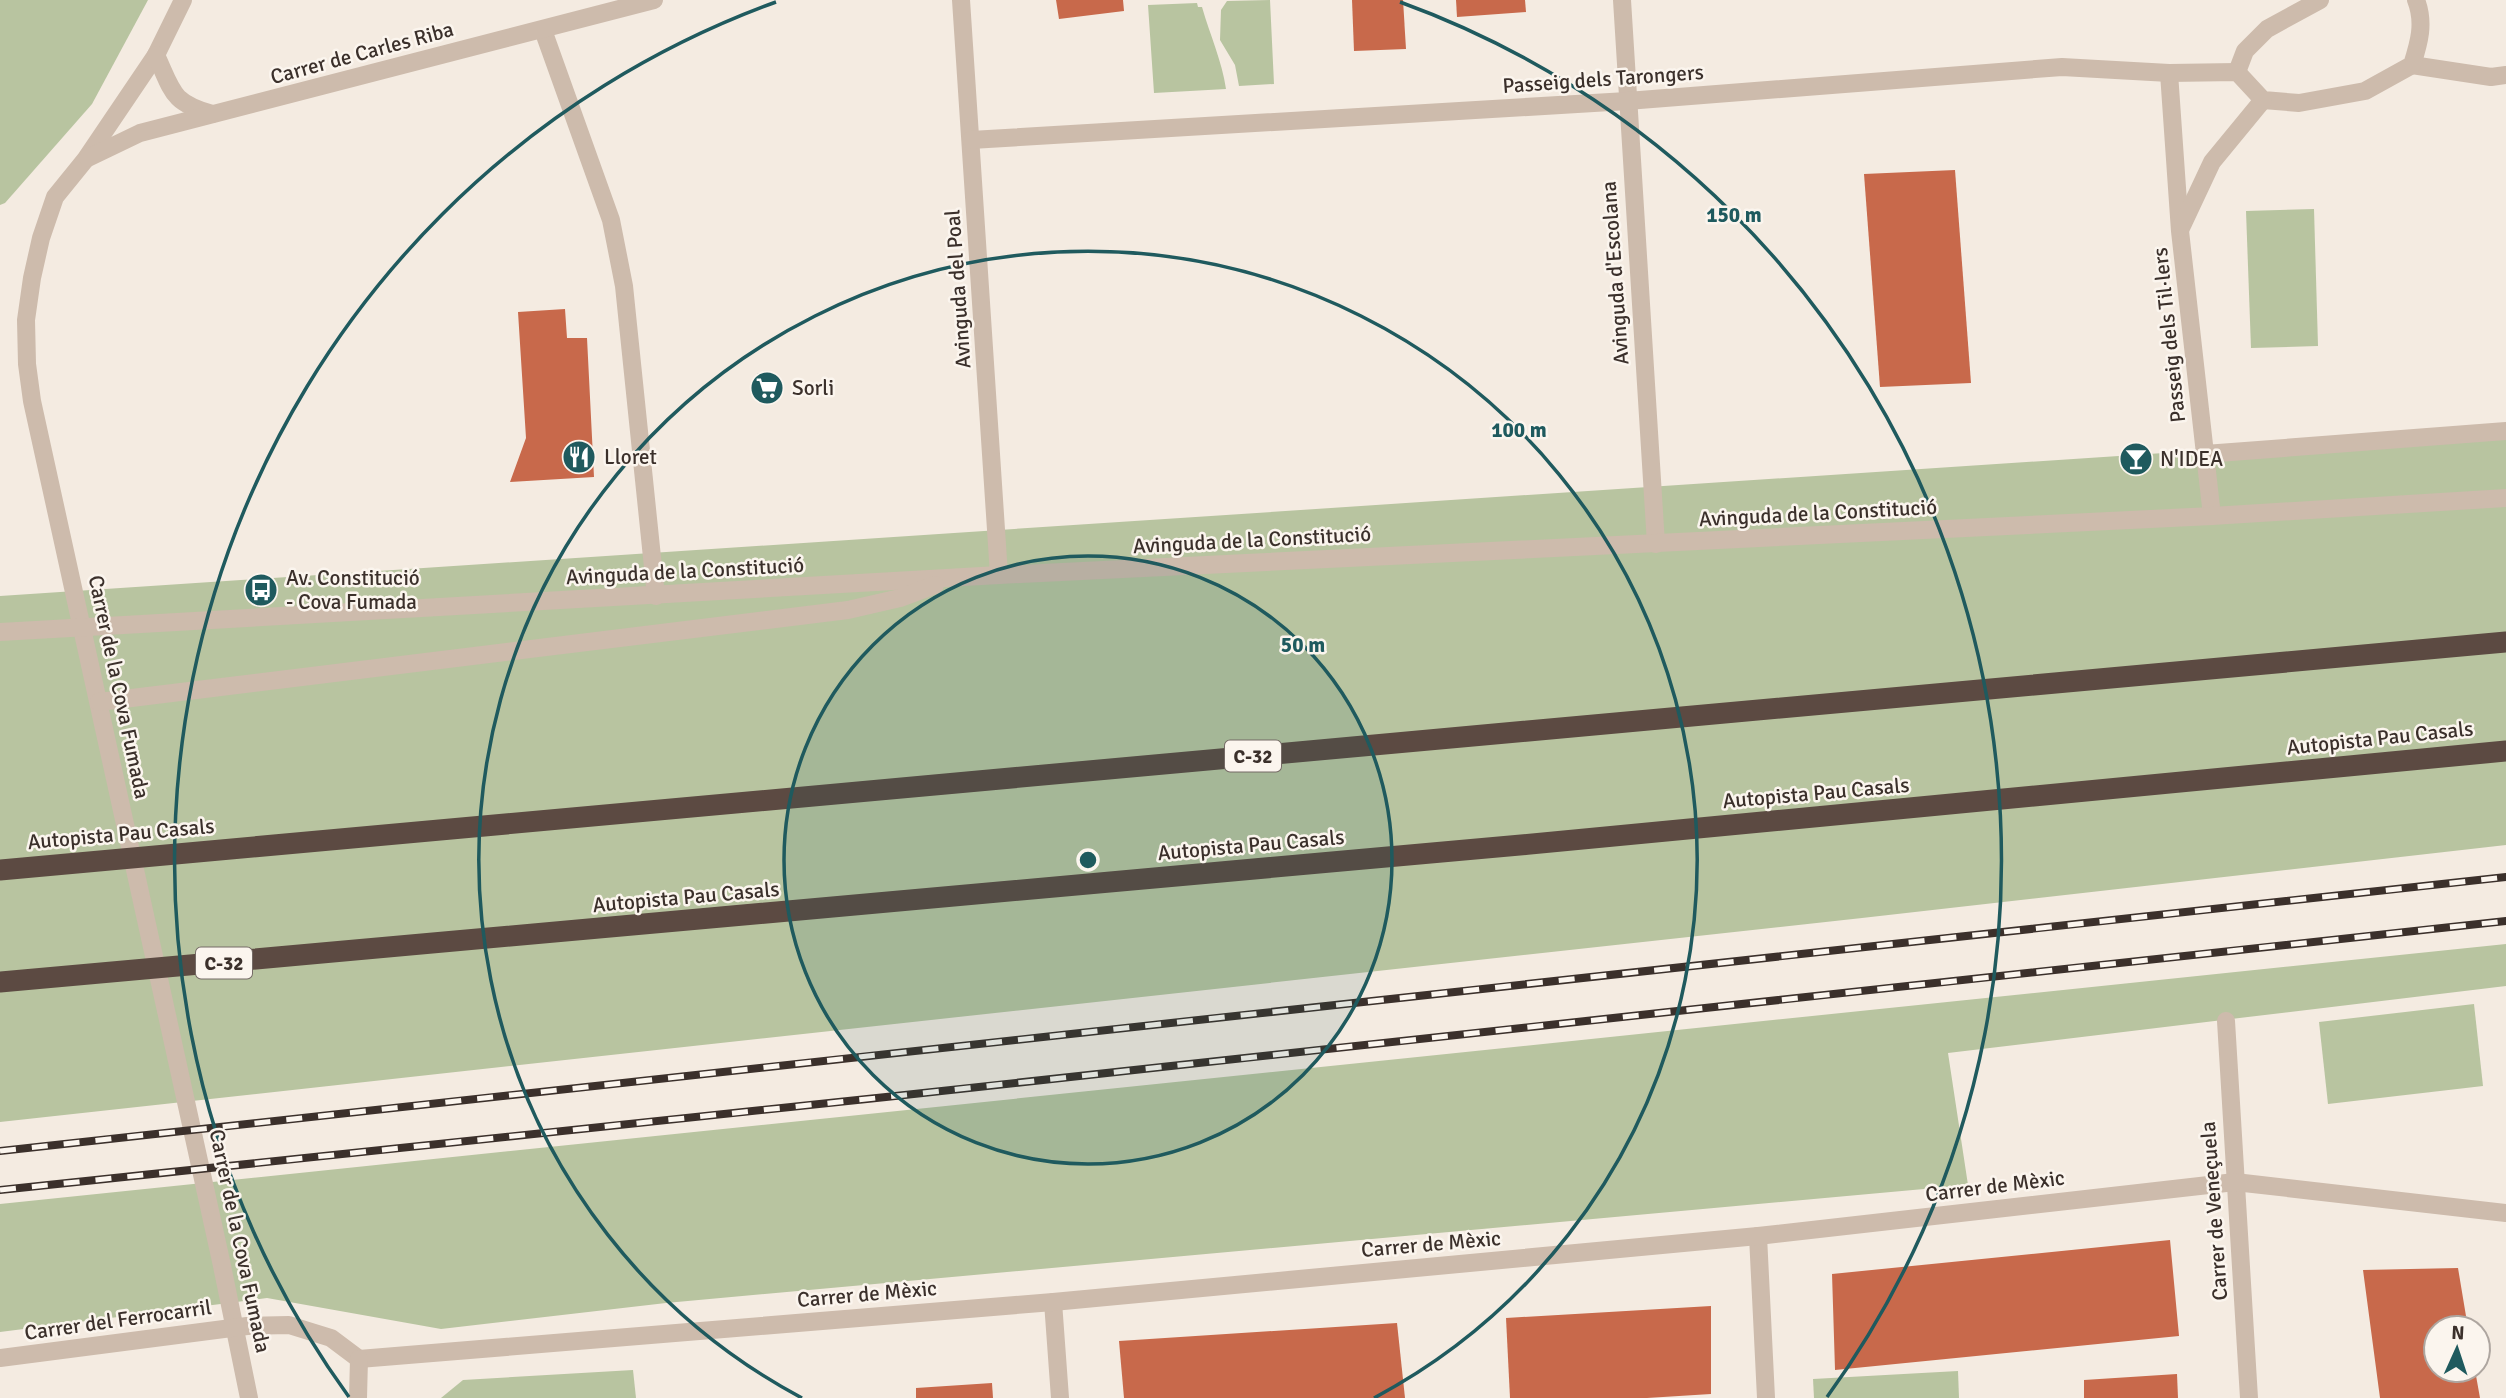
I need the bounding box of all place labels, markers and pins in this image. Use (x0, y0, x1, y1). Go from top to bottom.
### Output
supermarket icon: Sorli (748, 369, 786, 407)
place label: Sorli (792, 375, 834, 401)
restaurant icon: Lloret (560, 438, 598, 476)
bar icon: N'IDEA (2117, 440, 2155, 478)
place label: Lloret (604, 444, 657, 470)
place label: N'IDEA (2160, 446, 2223, 472)
place label: Av. Constitució - Cova Fumada (286, 565, 420, 615)
bus stop icon: Av. Constitució - Cova Fumada (242, 571, 280, 609)
centre of rings (1076, 848, 1100, 872)

